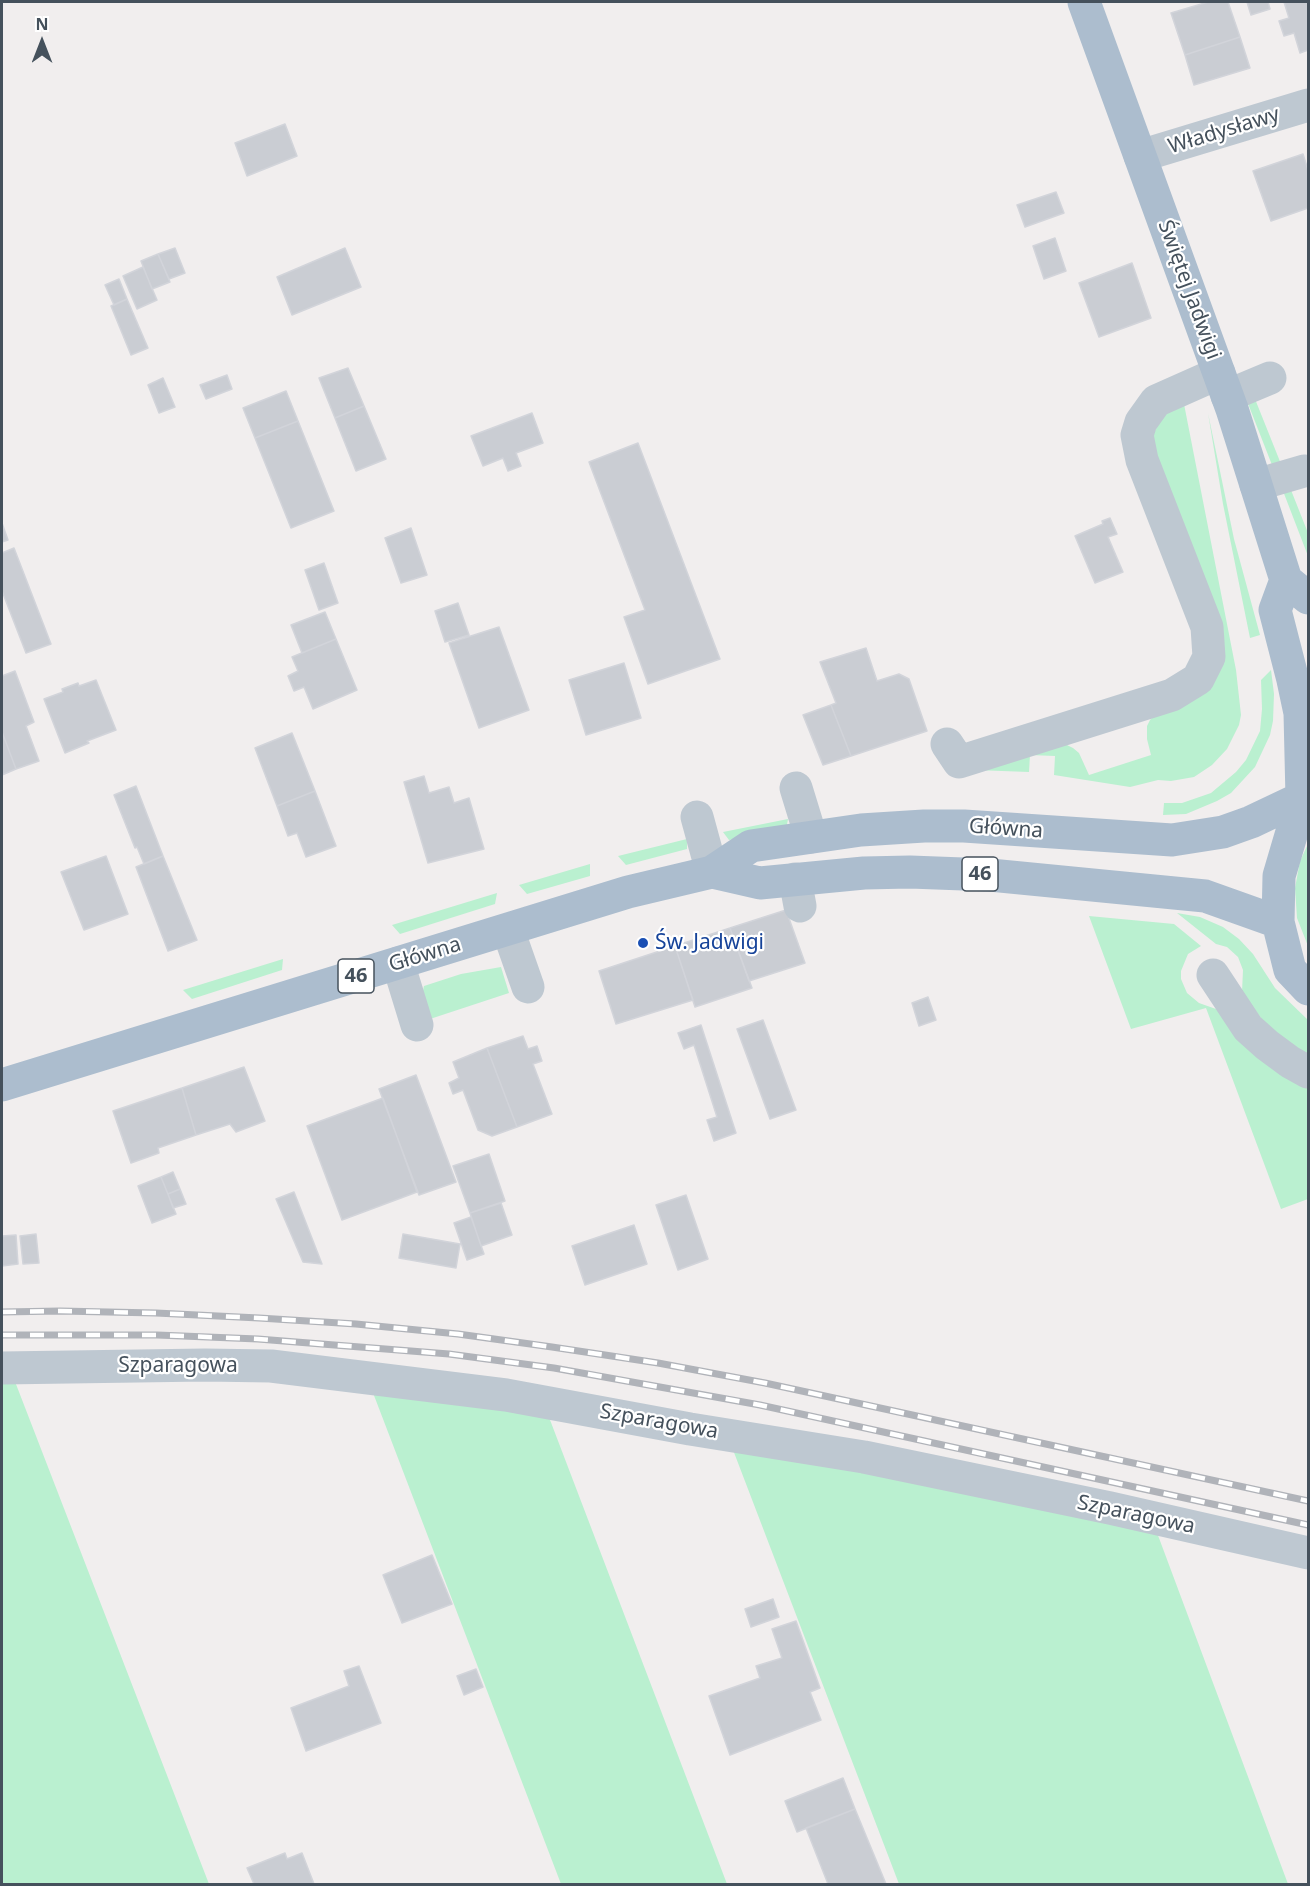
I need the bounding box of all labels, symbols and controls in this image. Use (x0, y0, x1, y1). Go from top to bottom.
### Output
north arrow (12, 12, 72, 72)
text: N (35, 13, 49, 35)
street label: Władysławy (1165, 102, 1283, 160)
street label: Świętej Jadwigi (1152, 217, 1226, 363)
street label: Główna (968, 814, 1044, 844)
road number: 46 (962, 857, 998, 891)
place label: Św. Jadwigi (655, 930, 764, 956)
street label: Główna (386, 932, 464, 978)
marker: Św. Jadwigi (636, 936, 650, 950)
road number: 46 (338, 959, 374, 993)
street label: Szparagowa (118, 1353, 238, 1379)
street label: Szparagowa (598, 1399, 720, 1445)
street label: Szparagowa (1075, 1490, 1197, 1540)

